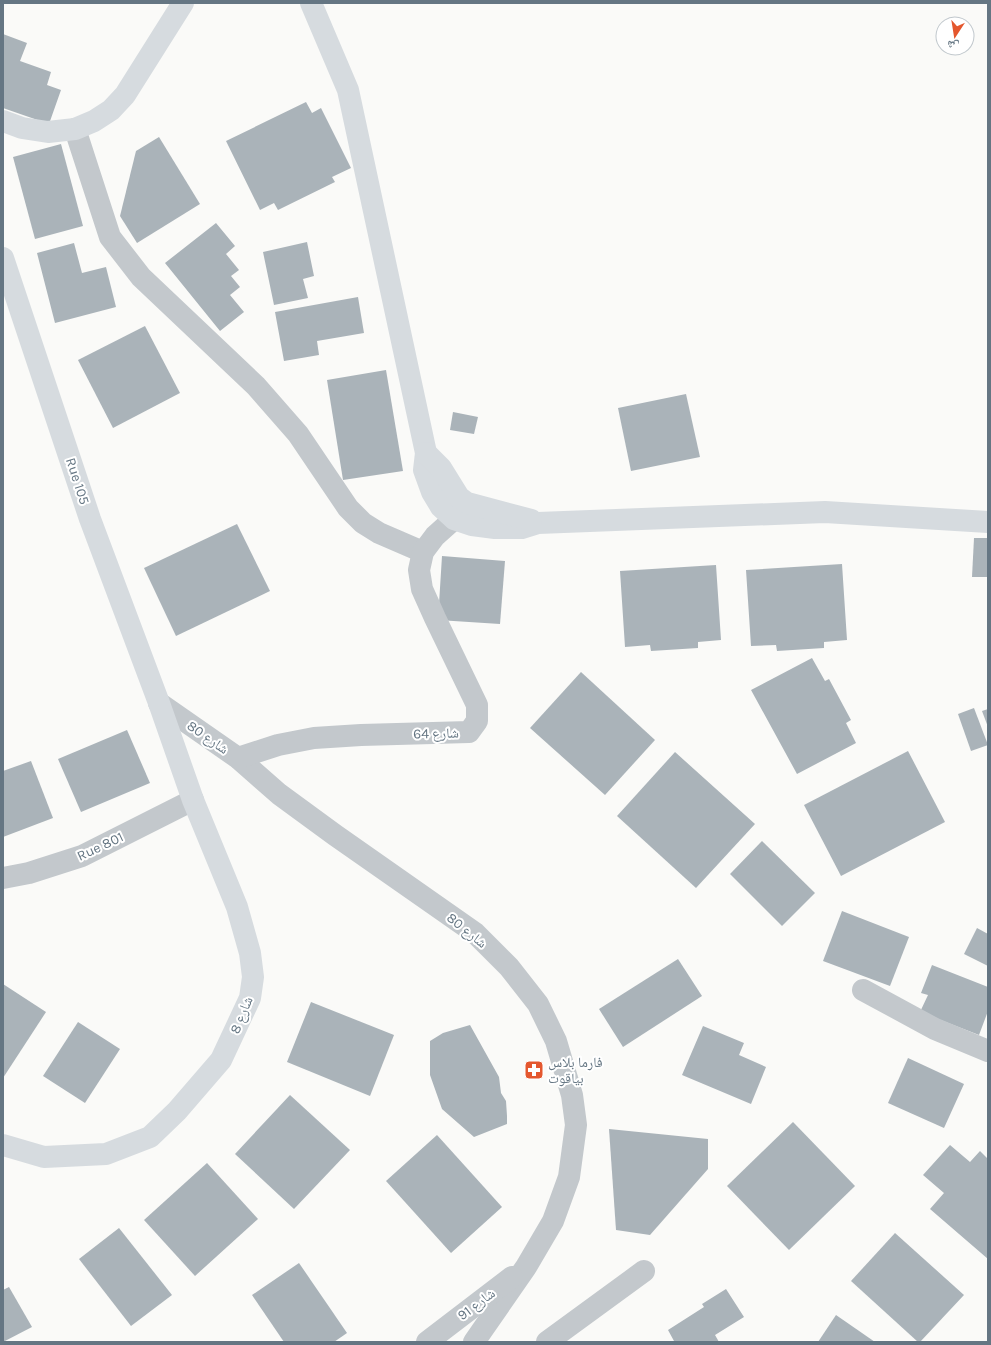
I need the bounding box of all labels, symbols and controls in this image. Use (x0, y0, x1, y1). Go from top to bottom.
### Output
north arrow (935, 16, 975, 56)
text: ش (946, 37, 960, 53)
street label: Rue 105 (62, 456, 93, 507)
street label: شارع 80 (183, 717, 232, 759)
street label: شارع 64 (413, 725, 459, 743)
street label: Rue 801 (74, 828, 126, 865)
street label: شارع 80 (442, 909, 490, 953)
street label: شارع 8 (226, 994, 257, 1037)
place label: فارما بلاس بياقوت (548, 1054, 603, 1087)
pharmacy icon: فارما بلاس بياقوت (523, 1059, 545, 1081)
street label: شارع 91 (454, 1285, 499, 1325)

